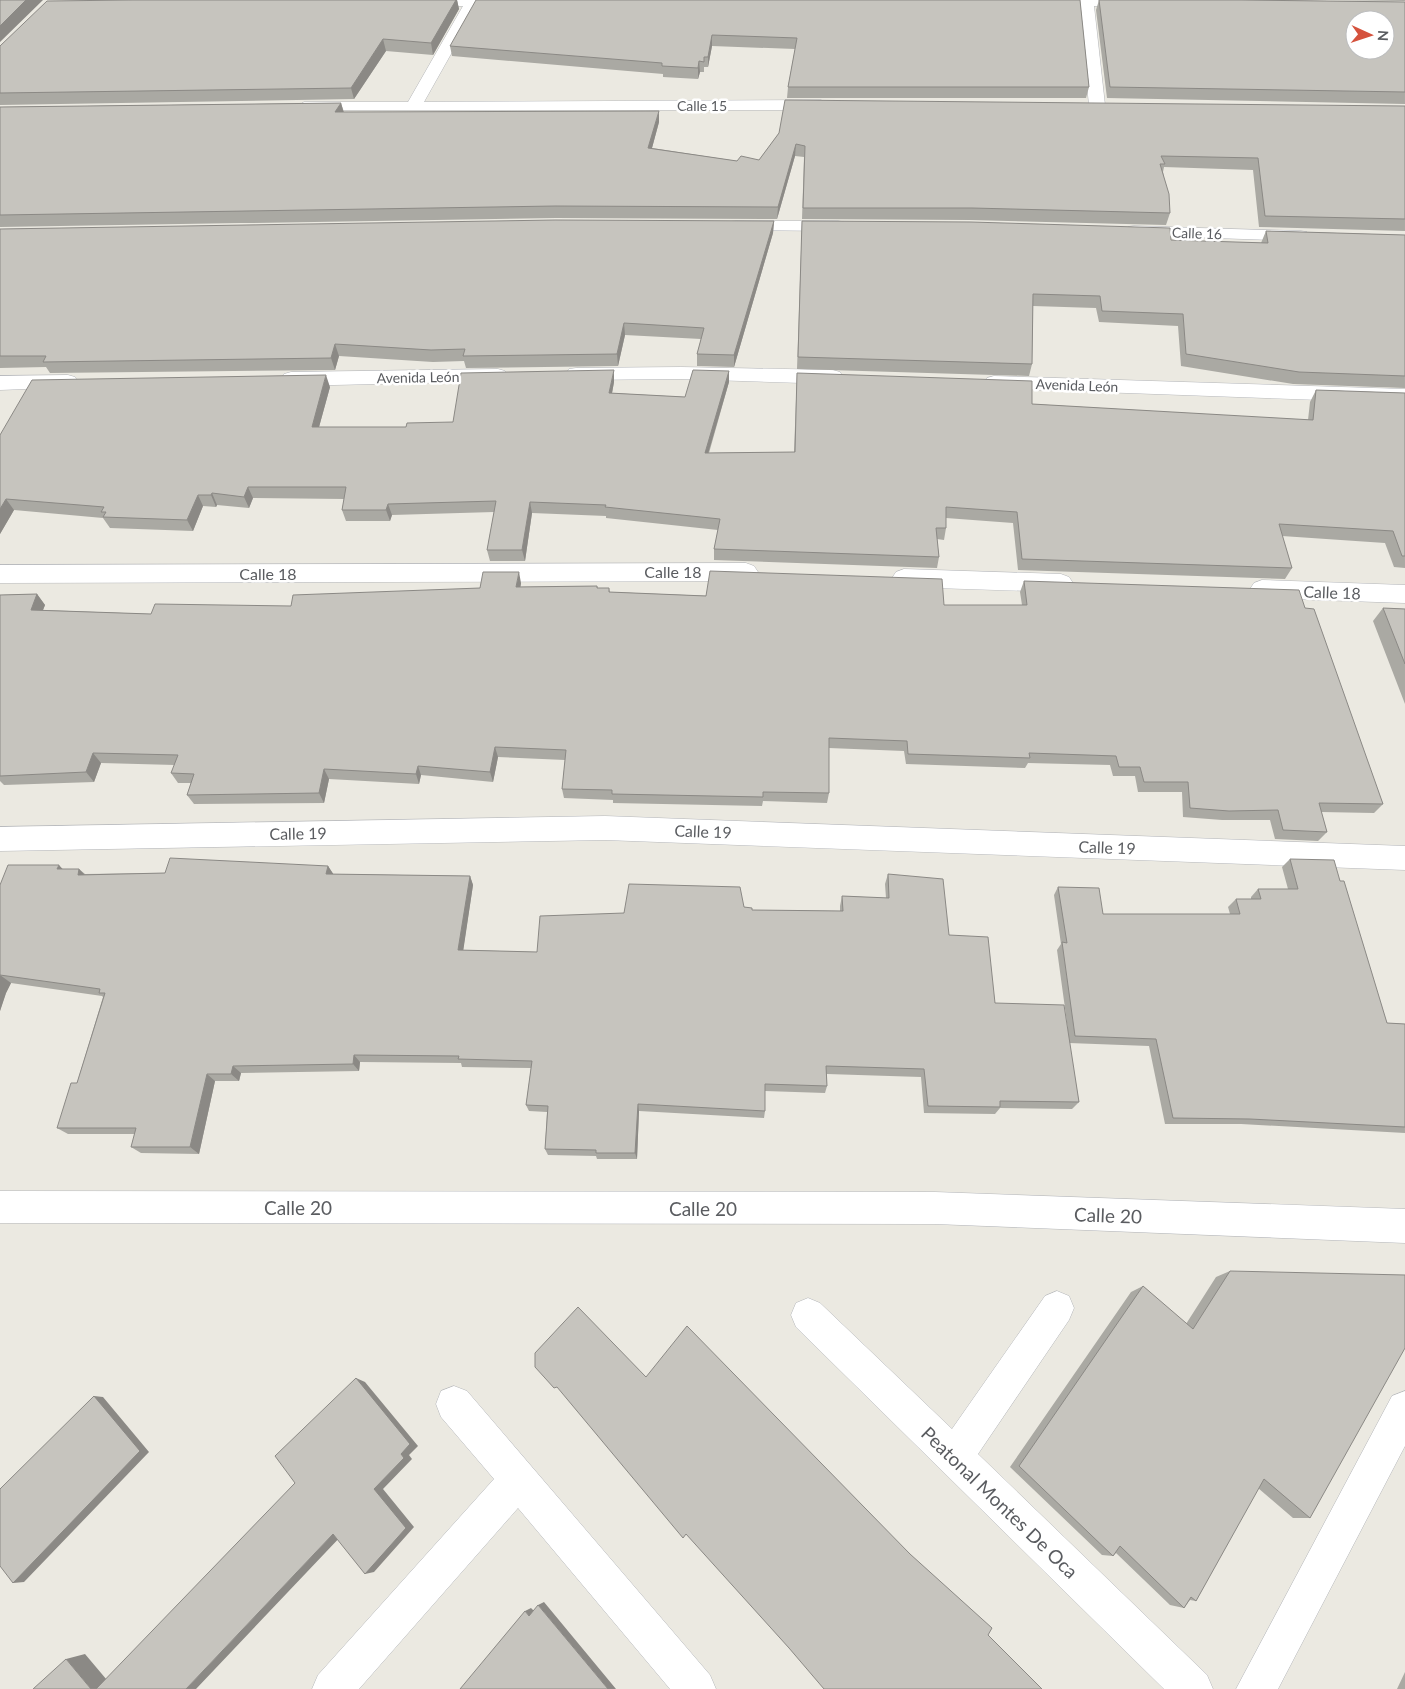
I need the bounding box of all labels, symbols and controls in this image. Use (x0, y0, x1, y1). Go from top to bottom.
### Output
north arrow (1345, 10, 1395, 60)
text: N (1375, 30, 1392, 42)
street label: Calle 15 (677, 97, 727, 114)
street label: Calle 16 (1172, 224, 1222, 242)
street label: Avenida León (376, 368, 460, 386)
street label: Avenida León (1035, 375, 1119, 395)
street label: Calle 18 (644, 562, 702, 581)
street label: Calle 18 (239, 564, 297, 583)
street label: Calle 18 (1303, 582, 1361, 602)
street label: Calle 19 (674, 821, 732, 841)
street label: Calle 19 (269, 823, 327, 843)
street label: Calle 19 (1078, 837, 1136, 857)
street label: Calle 20 (264, 1196, 332, 1219)
street label: Calle 20 (669, 1197, 737, 1220)
street label: Calle 20 (1074, 1202, 1142, 1228)
street label: Peatonal Montes De Oca (917, 1421, 1083, 1583)

